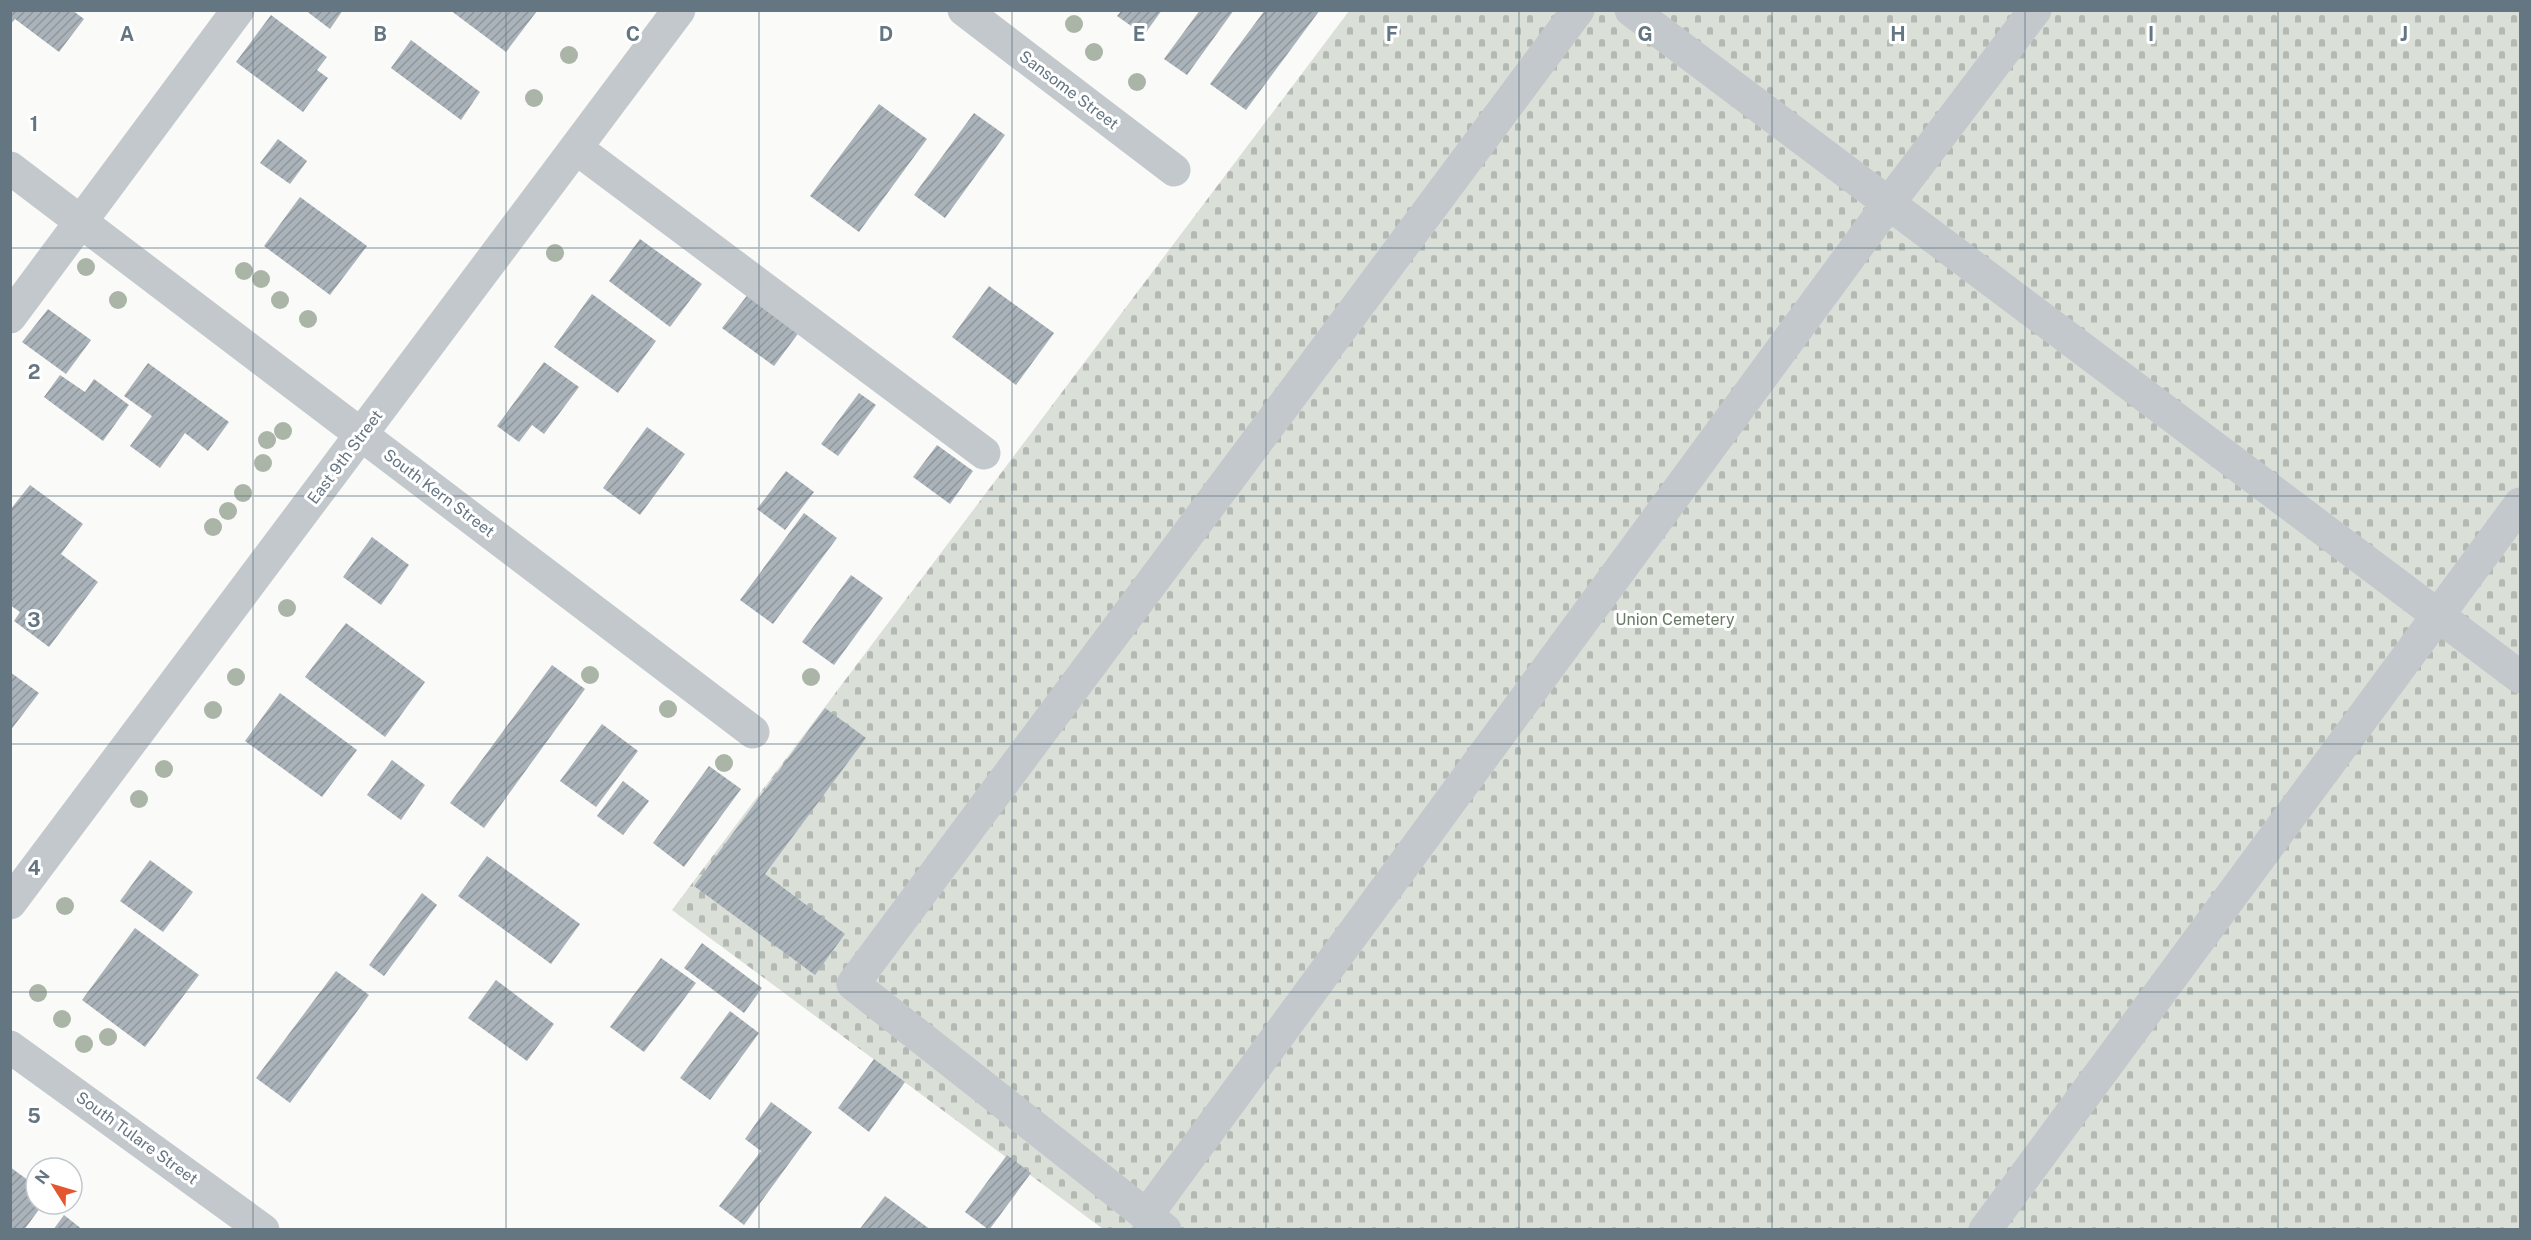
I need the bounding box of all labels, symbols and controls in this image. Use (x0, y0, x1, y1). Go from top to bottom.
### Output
text: A (120, 22, 134, 46)
text: B (373, 22, 387, 46)
text: C (626, 22, 640, 46)
text: D (879, 22, 893, 46)
text: E (1133, 22, 1145, 46)
text: F (1386, 22, 1398, 46)
text: G (1637, 22, 1653, 46)
text: H (1890, 22, 1906, 46)
text: I (2148, 22, 2154, 46)
text: J (2400, 22, 2408, 46)
street label: Sansome Street (1016, 47, 1122, 133)
text: 1 (30, 112, 38, 136)
text: 2 (28, 360, 40, 384)
street label: East 9th Street (304, 406, 386, 508)
street label: South Kern Street (380, 445, 498, 541)
text: 3 (27, 608, 41, 632)
park label: Union Cemetery (1615, 610, 1735, 629)
text: 4 (27, 856, 41, 880)
street label: South Tulare Street (72, 1087, 202, 1189)
text: 5 (27, 1104, 41, 1128)
north arrow (24, 1156, 84, 1216)
text: N (31, 1167, 54, 1188)

